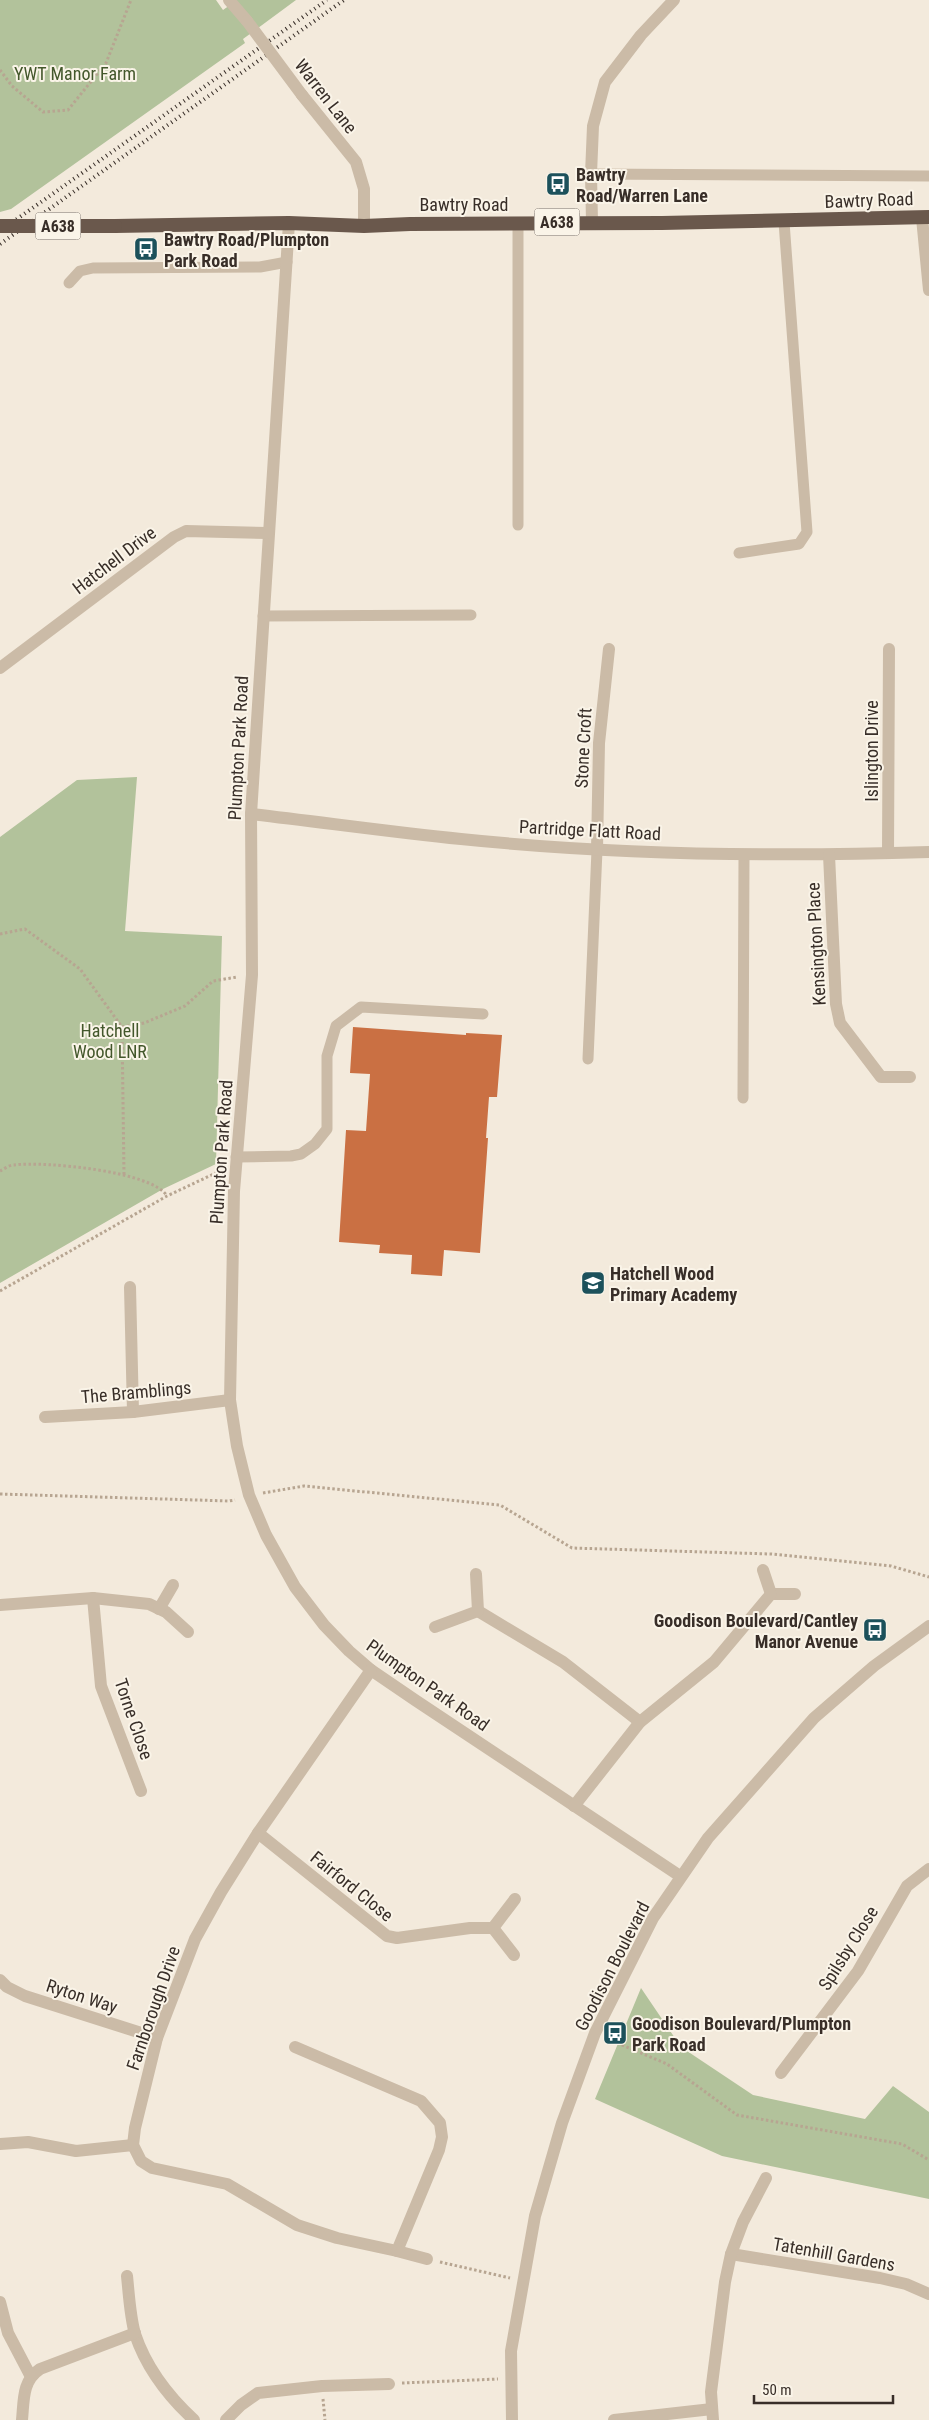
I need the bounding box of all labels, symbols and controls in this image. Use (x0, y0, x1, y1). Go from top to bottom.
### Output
street label: Warren Lane (290, 55, 362, 137)
park label: YWT Manor Farm (14, 63, 136, 84)
place label: Bawtry Road/Warren Lane (576, 164, 708, 206)
bus stop icon: Bawtry Road/Warren Lane (545, 171, 571, 197)
street label: Bawtry Road (824, 188, 914, 212)
street label: Bawtry Road (420, 194, 508, 215)
road number: A638 (534, 208, 580, 236)
road number: A638 (36, 212, 80, 240)
place label: Bawtry Road/Plumpton Park Road (164, 229, 329, 271)
bus stop icon: Bawtry Road/Plumpton Park Road (133, 236, 159, 262)
street label: Hatchell Drive (68, 522, 160, 598)
street label: Plumpton Park Road (224, 675, 252, 821)
street label: Islington Drive (861, 700, 882, 802)
street label: Stone Croft (570, 707, 596, 789)
street label: Partridge Flatt Road (519, 816, 661, 844)
street label: Kensington Place (802, 882, 830, 1006)
park label: Hatchell Wood LNR (73, 1020, 147, 1062)
street label: Plumpton Park Road (205, 1079, 237, 1225)
place label: Hatchell Wood Primary Academy (610, 1263, 737, 1305)
school or university icon: Hatchell Wood Primary Academy (580, 1270, 606, 1296)
street label: The Bramblings (80, 1377, 192, 1407)
place label: Goodison Boulevard/Cantley Manor Avenue (654, 1610, 858, 1652)
bus stop icon: Goodison Boulevard/Cantley Manor Avenue (862, 1617, 888, 1643)
street label: Plumpton Park Road (363, 1635, 493, 1735)
street label: Torne Close (110, 1676, 158, 1762)
street label: Fairford Close (307, 1846, 397, 1926)
street label: Goodison Boulevard (570, 1898, 654, 2034)
street label: Spilsby Close (814, 1902, 882, 1994)
street label: Farnborough Drive (122, 1943, 184, 2073)
street label: Ryton Way (44, 1975, 121, 2017)
place label: Goodison Boulevard/Plumpton Park Road (632, 2013, 851, 2055)
bus stop icon: Goodison Boulevard/Plumpton Park Road (602, 2020, 628, 2046)
street label: Tatenhill Gardens (771, 2233, 897, 2275)
scale bar (754, 2372, 893, 2404)
text: 50 m (762, 2381, 792, 2399)

